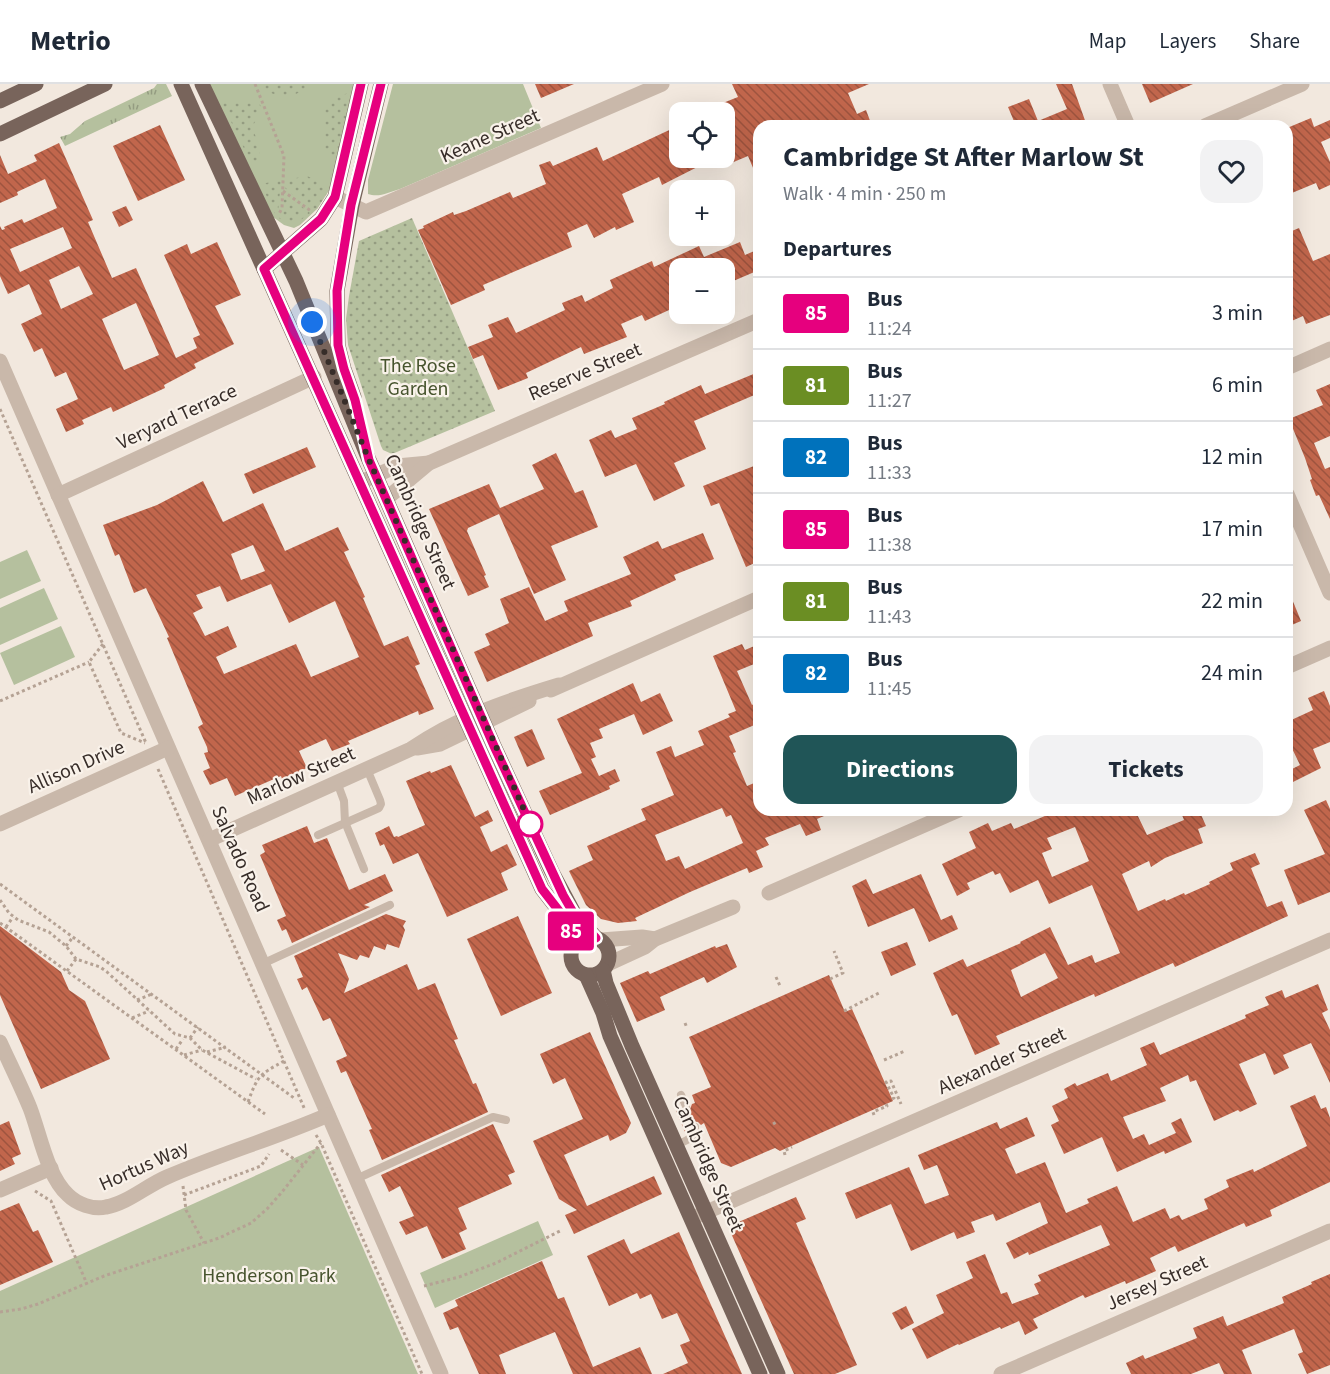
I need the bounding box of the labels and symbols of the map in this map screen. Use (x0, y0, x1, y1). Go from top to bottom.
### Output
street label: Keane Street (436, 102, 544, 170)
your location (297, 307, 327, 337)
street label: Reserve Street (524, 336, 646, 408)
park label: The Rose Garden (380, 352, 456, 403)
street label: Veryard Terrace (112, 377, 242, 457)
street label: Cambridge Street (378, 450, 463, 595)
street label: Allison Drive (23, 733, 129, 801)
street label: Marlow Street (242, 740, 360, 812)
street label: Salvado Road (204, 801, 276, 917)
unlabelled marker (517, 811, 543, 837)
line badge: 85 (544, 912, 598, 950)
street label: Alexander Street (933, 1020, 1071, 1102)
street label: Cambridge Street (666, 1092, 751, 1237)
street label: Hortus Way (95, 1133, 194, 1198)
street label: Jersey Street (1102, 1248, 1212, 1318)
park label: Henderson Park (202, 1262, 336, 1290)

